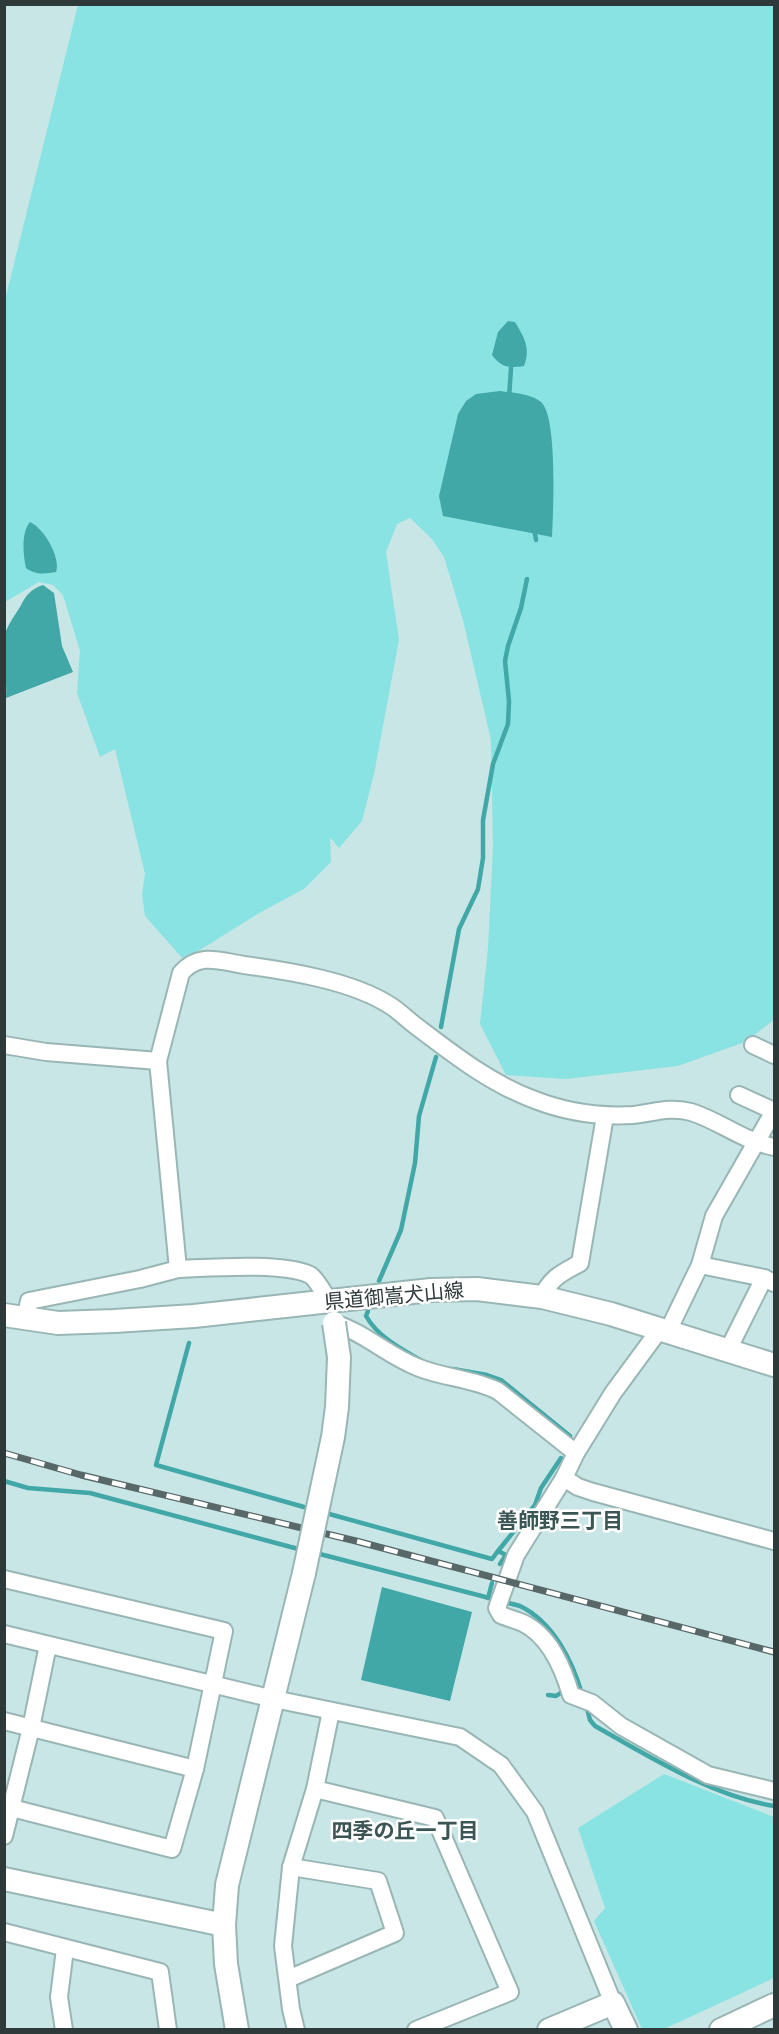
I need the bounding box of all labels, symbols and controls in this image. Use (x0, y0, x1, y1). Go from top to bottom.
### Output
street label: 県道御嵩犬山線 (323, 1279, 465, 1317)
district label: 善師野三丁目 (497, 1509, 623, 1536)
district label: 四季の丘一丁目 (332, 1819, 479, 1846)

